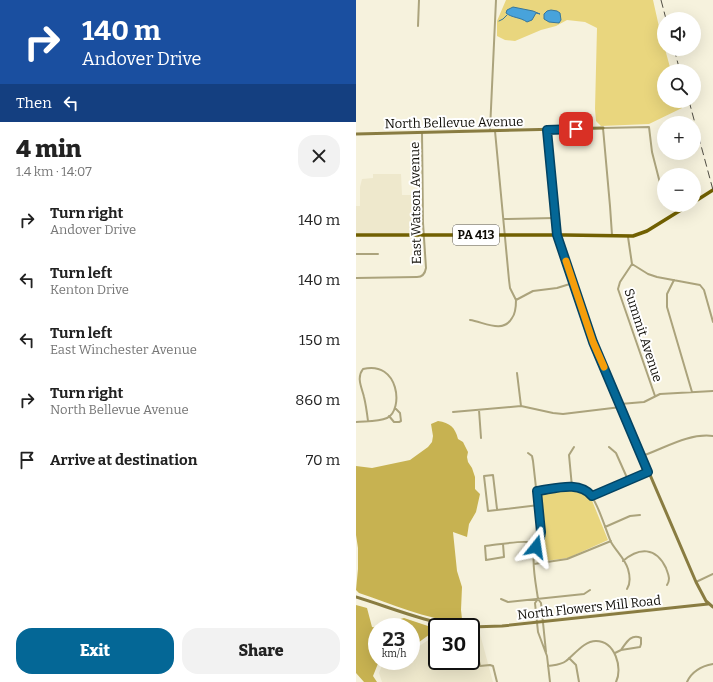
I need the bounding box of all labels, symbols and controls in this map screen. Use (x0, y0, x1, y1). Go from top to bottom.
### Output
map controls (657, 12, 701, 212)
button: sound (657, 12, 701, 56)
text: 140 m (82, 14, 161, 47)
icon: right (16, 16, 68, 68)
text: Andover Drive (82, 48, 201, 70)
button: search (657, 64, 701, 108)
icon: left (60, 92, 82, 114)
text: Then (16, 94, 52, 112)
pin (559, 112, 593, 146)
street label: North Bellevue Avenue (385, 114, 523, 131)
button: + (657, 116, 701, 160)
icon: arrive (565, 118, 587, 140)
text: 4 min (16, 135, 81, 163)
button: close (298, 135, 340, 177)
street label: East Watson Avenue (407, 142, 424, 264)
text: 1.4 km · 14:07 (16, 164, 92, 179)
button: − (657, 168, 701, 212)
text: Turn right (50, 204, 123, 222)
icon: right (16, 209, 38, 231)
text: 140 m (298, 211, 340, 229)
text: Andover Drive (50, 222, 136, 237)
road number: PA 413 (453, 225, 499, 245)
text: Turn left (50, 264, 112, 282)
icon: left (16, 269, 38, 291)
text: 140 m (298, 271, 340, 289)
text: Kenton Drive (50, 282, 129, 297)
street label: Summit Avenue (621, 287, 666, 384)
text: Turn left (50, 324, 112, 342)
icon: left (16, 329, 38, 351)
text: 150 m (299, 331, 340, 349)
text: East Winchester Avenue (50, 342, 197, 357)
text: Turn right (50, 384, 123, 402)
icon: right (16, 389, 38, 411)
text: 860 m (295, 391, 340, 409)
text: North Bellevue Avenue (50, 402, 189, 417)
icon: arrive (16, 449, 38, 471)
text: Arrive at destination (50, 451, 197, 469)
text: 70 m (306, 451, 340, 469)
position arrow (515, 526, 557, 568)
street label: North Flowers Mill Road (516, 592, 662, 623)
speed limit sign: 30 (428, 618, 480, 670)
text: 23 (383, 627, 405, 651)
button: Exit (16, 628, 174, 674)
button: Share (182, 628, 340, 674)
text: km/h (382, 648, 406, 660)

